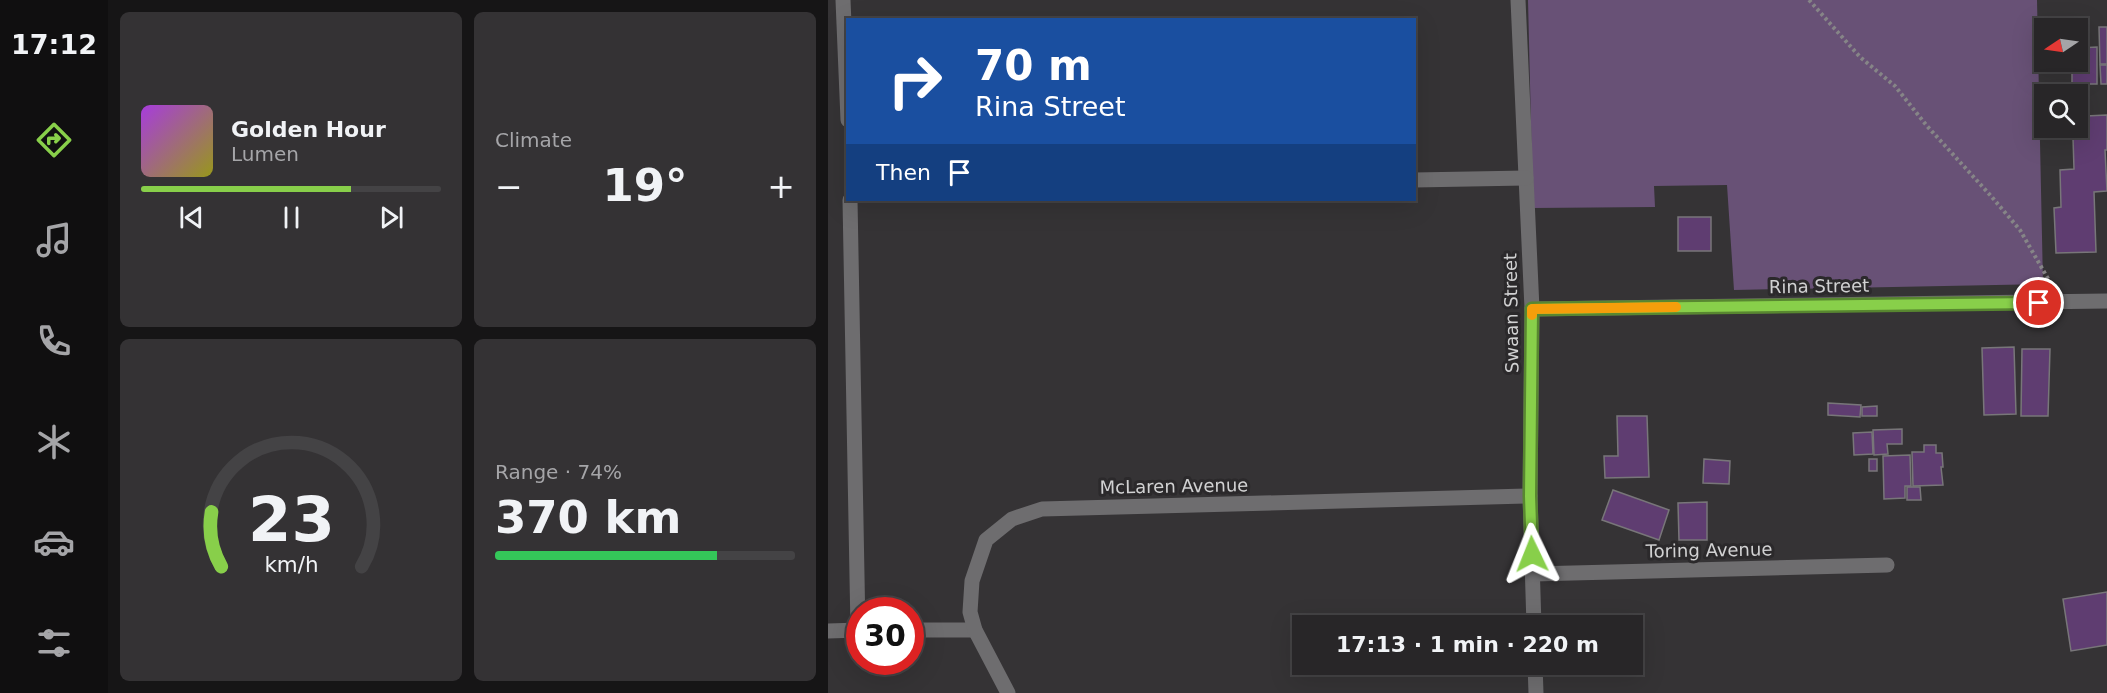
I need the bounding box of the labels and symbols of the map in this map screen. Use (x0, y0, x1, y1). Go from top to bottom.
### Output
north arrow (2034, 18, 2088, 72)
street label: Swaan Street (1499, 253, 1523, 373)
street label: Rina Street (1769, 275, 1869, 297)
pin (2013, 277, 2064, 328)
street label: McLaren Avenue (1100, 474, 1248, 498)
position arrow (1500, 522, 1564, 586)
street label: Toring Avenue (1644, 538, 1773, 562)
speed limit sign: 30 (846, 597, 924, 675)

